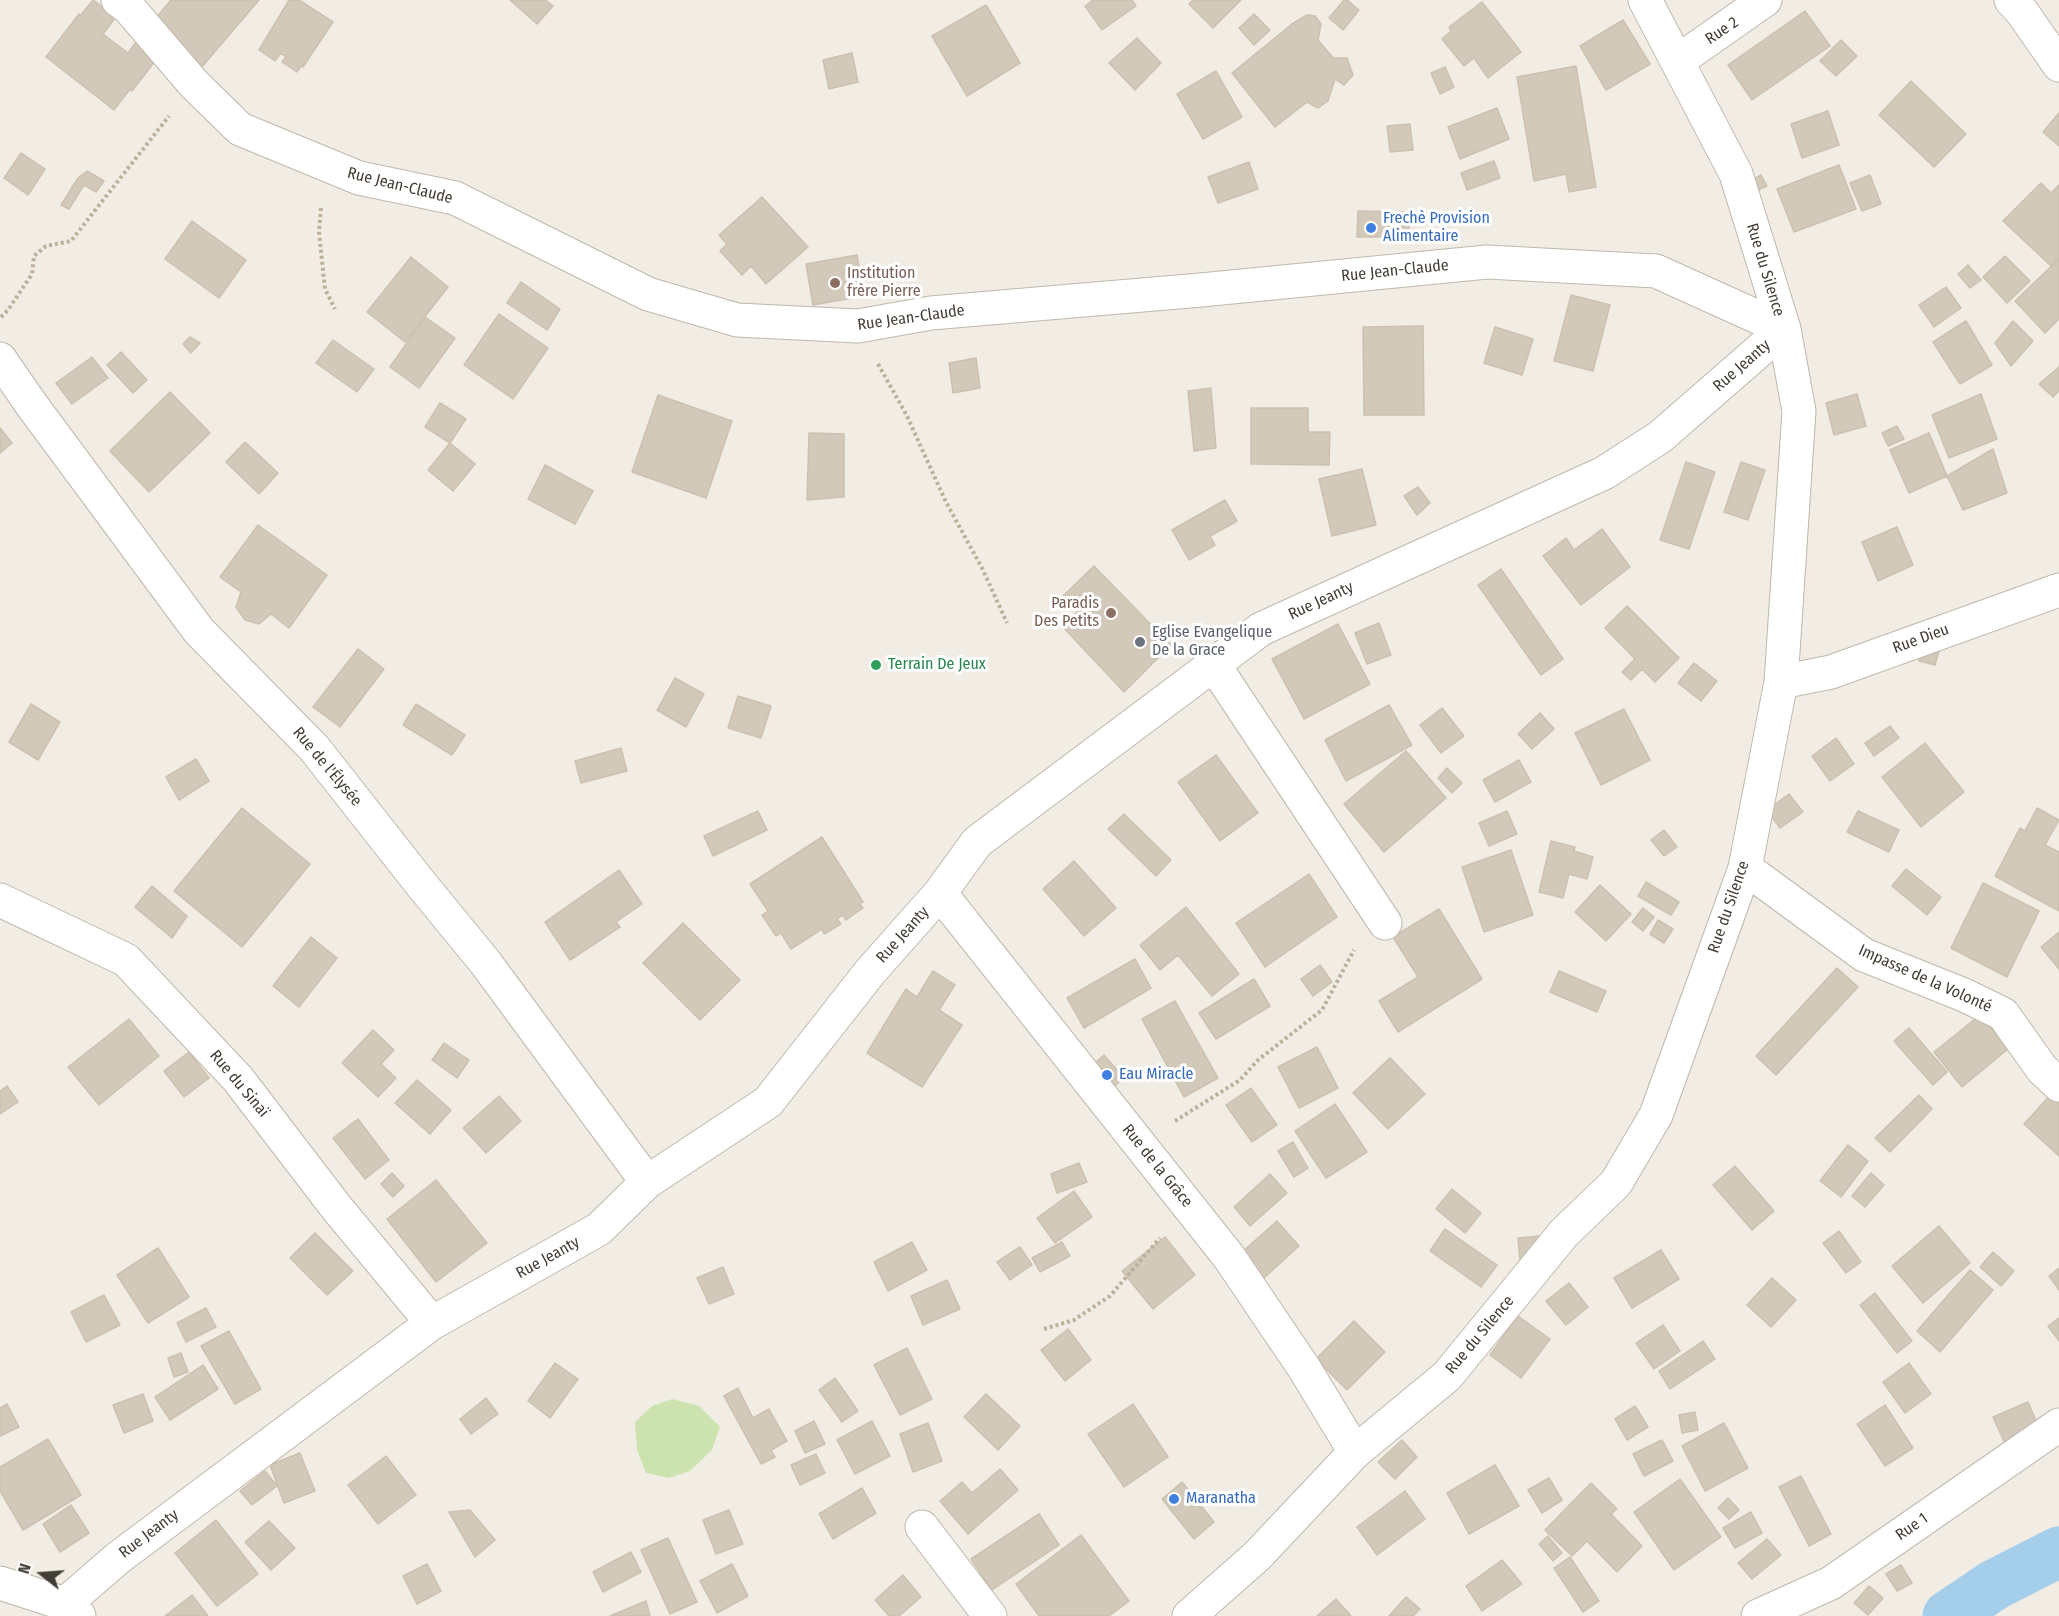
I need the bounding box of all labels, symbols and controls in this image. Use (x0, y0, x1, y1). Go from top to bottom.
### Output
street label: Rue 2 (1702, 13, 1742, 49)
street label: Rue Jean-Claude (345, 164, 455, 208)
place label: Frechè Provision Alimentaire (1383, 209, 1490, 247)
marker: Frechè Provision Alimentaire (1364, 221, 1378, 235)
street label: Rue du Silence (1742, 221, 1788, 319)
street label: Rue Jean-Claude (1340, 256, 1450, 286)
place label: Institution frère Pierre (847, 264, 921, 302)
marker: Institution frère Pierre (828, 276, 842, 290)
street label: Rue Jean-Claude (856, 301, 966, 335)
street label: Rue Jeanty (1709, 336, 1775, 396)
street label: Rue Jeanty (1285, 578, 1357, 624)
place label: Paradis Des Petits (1034, 594, 1099, 632)
marker: Paradis Des Petits (1104, 606, 1118, 620)
street label: Rue Dieu (1890, 620, 1952, 658)
place label: Eglise Evangelique De la Grace (1152, 623, 1272, 661)
marker: Eglise Evangelique De la Grace (1133, 635, 1147, 649)
place label: Terrain De Jeux (888, 655, 986, 675)
marker: Terrain De Jeux (869, 658, 883, 672)
street label: Rue de l'Élysée (288, 724, 366, 810)
street label: Rue du Silence (1704, 858, 1754, 956)
street label: Rue Jeanty (873, 903, 933, 967)
street label: Impasse de la Volonté (1855, 941, 1995, 1017)
street label: Rue du Sinaï (205, 1047, 273, 1121)
place label: Eau Miracle (1119, 1065, 1194, 1085)
marker: Eau Miracle (1100, 1068, 1114, 1082)
street label: Rue de la Grâce (1118, 1121, 1196, 1211)
street label: Rue Jeanty (513, 1233, 583, 1283)
street label: Rue du Silence (1442, 1292, 1518, 1378)
place label: Maranatha (1186, 1489, 1256, 1509)
marker: Maranatha (1167, 1492, 1181, 1506)
street label: Rue Jeanty (115, 1505, 183, 1563)
street label: Rue 1 (1892, 1509, 1932, 1545)
north arrow (12, 1544, 72, 1604)
text: N (14, 1561, 35, 1576)

